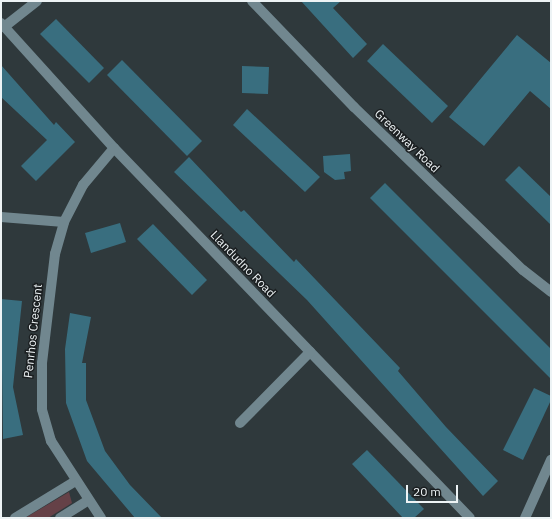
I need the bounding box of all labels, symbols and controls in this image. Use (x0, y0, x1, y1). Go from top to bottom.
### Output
street label: Greenway Road (372, 106, 442, 176)
street label: Llandudno Road (208, 228, 278, 300)
street label: Penrhos Crescent (21, 283, 45, 379)
scale bar (408, 477, 460, 503)
text: 20 m (413, 484, 441, 499)

